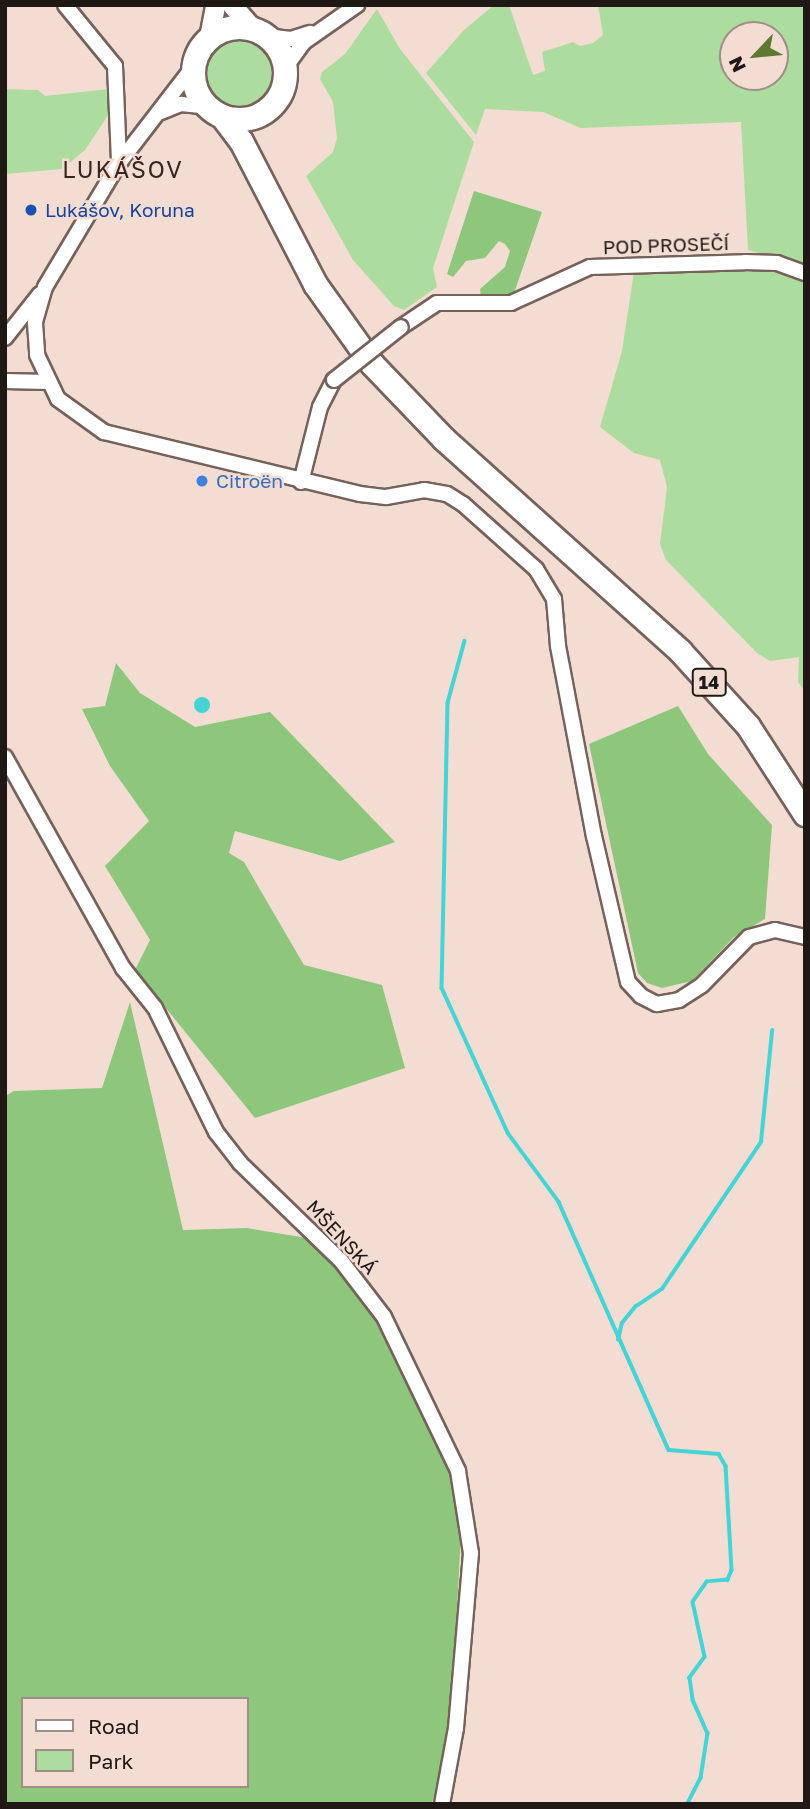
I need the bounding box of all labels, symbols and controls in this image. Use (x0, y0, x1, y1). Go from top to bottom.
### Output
north arrow (719, 21, 789, 91)
text: N (723, 53, 750, 76)
district label: LUKÁŠOV (63, 155, 183, 183)
place label: Lukášov, Koruna (45, 199, 195, 221)
marker: Lukášov, Koruna (23, 202, 39, 218)
street label: POD PROSEČÍ (602, 231, 730, 259)
place label: Citroën (216, 470, 283, 492)
marker: Citroën (194, 473, 210, 489)
road number: 14 (692, 668, 726, 696)
street label: MŠENSKÁ (302, 1195, 382, 1279)
legend (21, 1697, 248, 1788)
text: Road (88, 1713, 139, 1739)
text: Park (88, 1748, 133, 1774)

